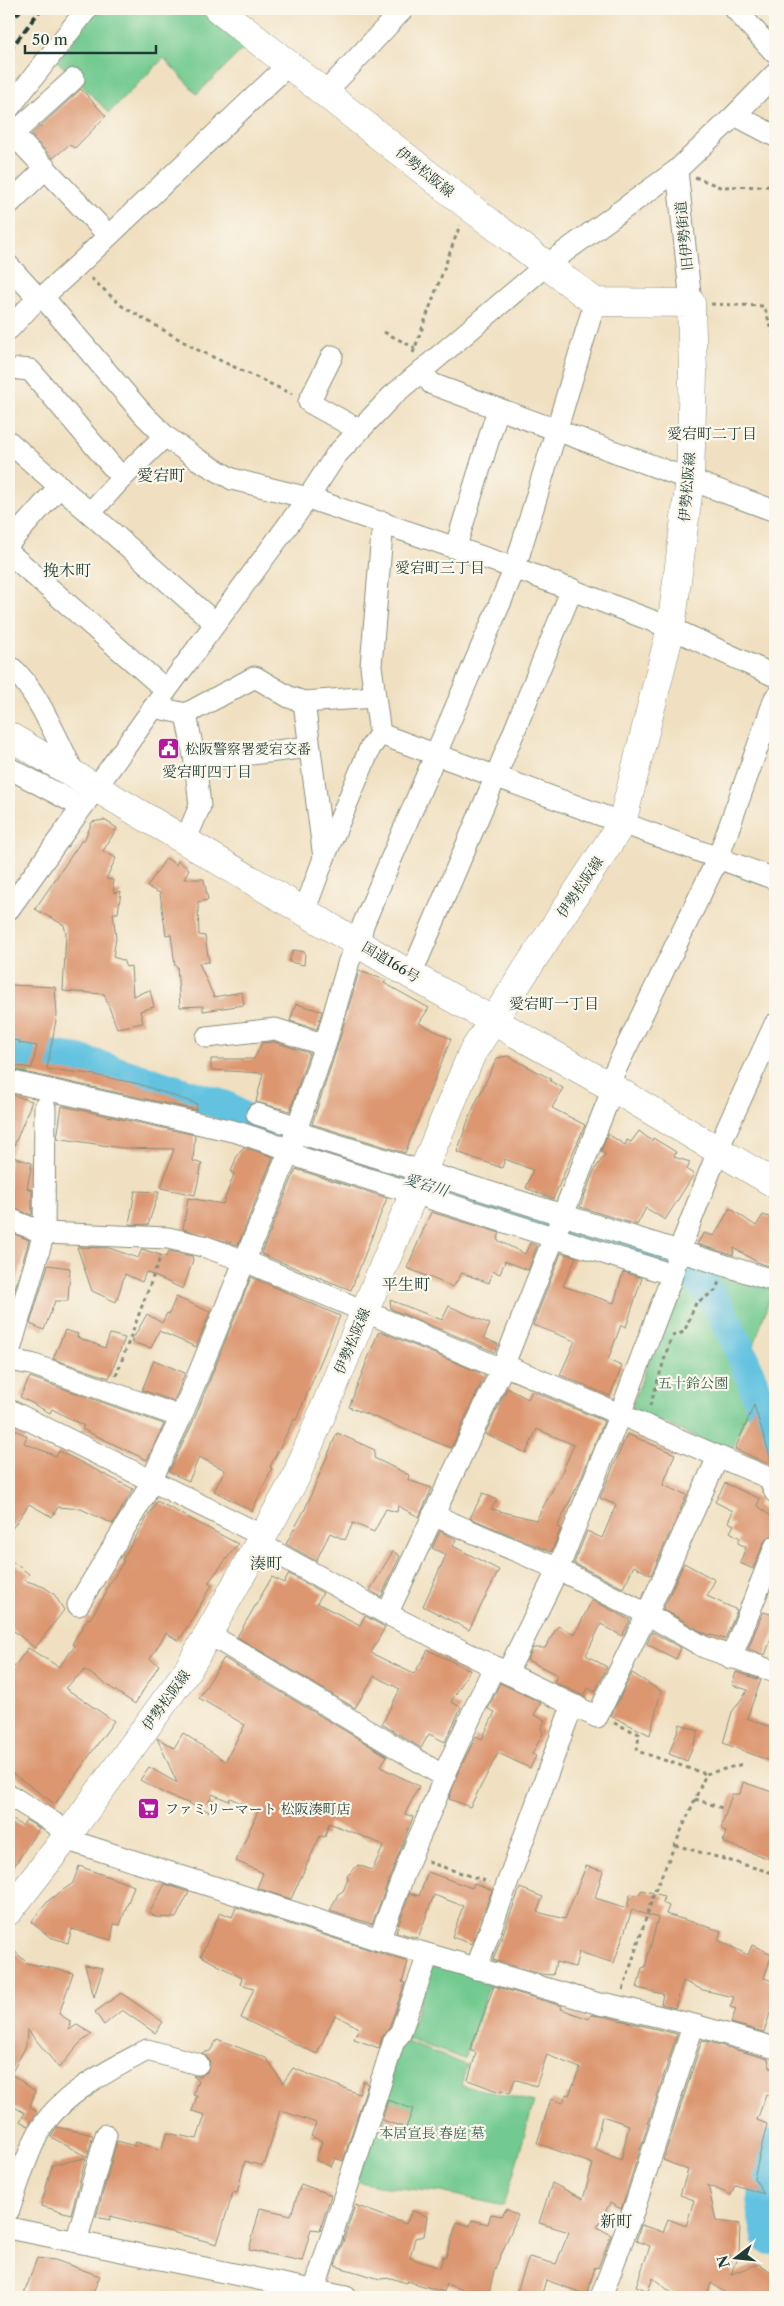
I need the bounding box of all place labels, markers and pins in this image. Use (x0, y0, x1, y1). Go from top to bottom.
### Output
public building icon: 松阪警察署愛宕交番 (157, 737, 181, 761)
place label: 松阪警察署愛宕交番 (185, 740, 311, 758)
supermarket icon: ファミリーマート 松阪湊町店 (137, 1797, 161, 1821)
place label: ファミリーマート 松阪湊町店 (165, 1800, 350, 1818)

